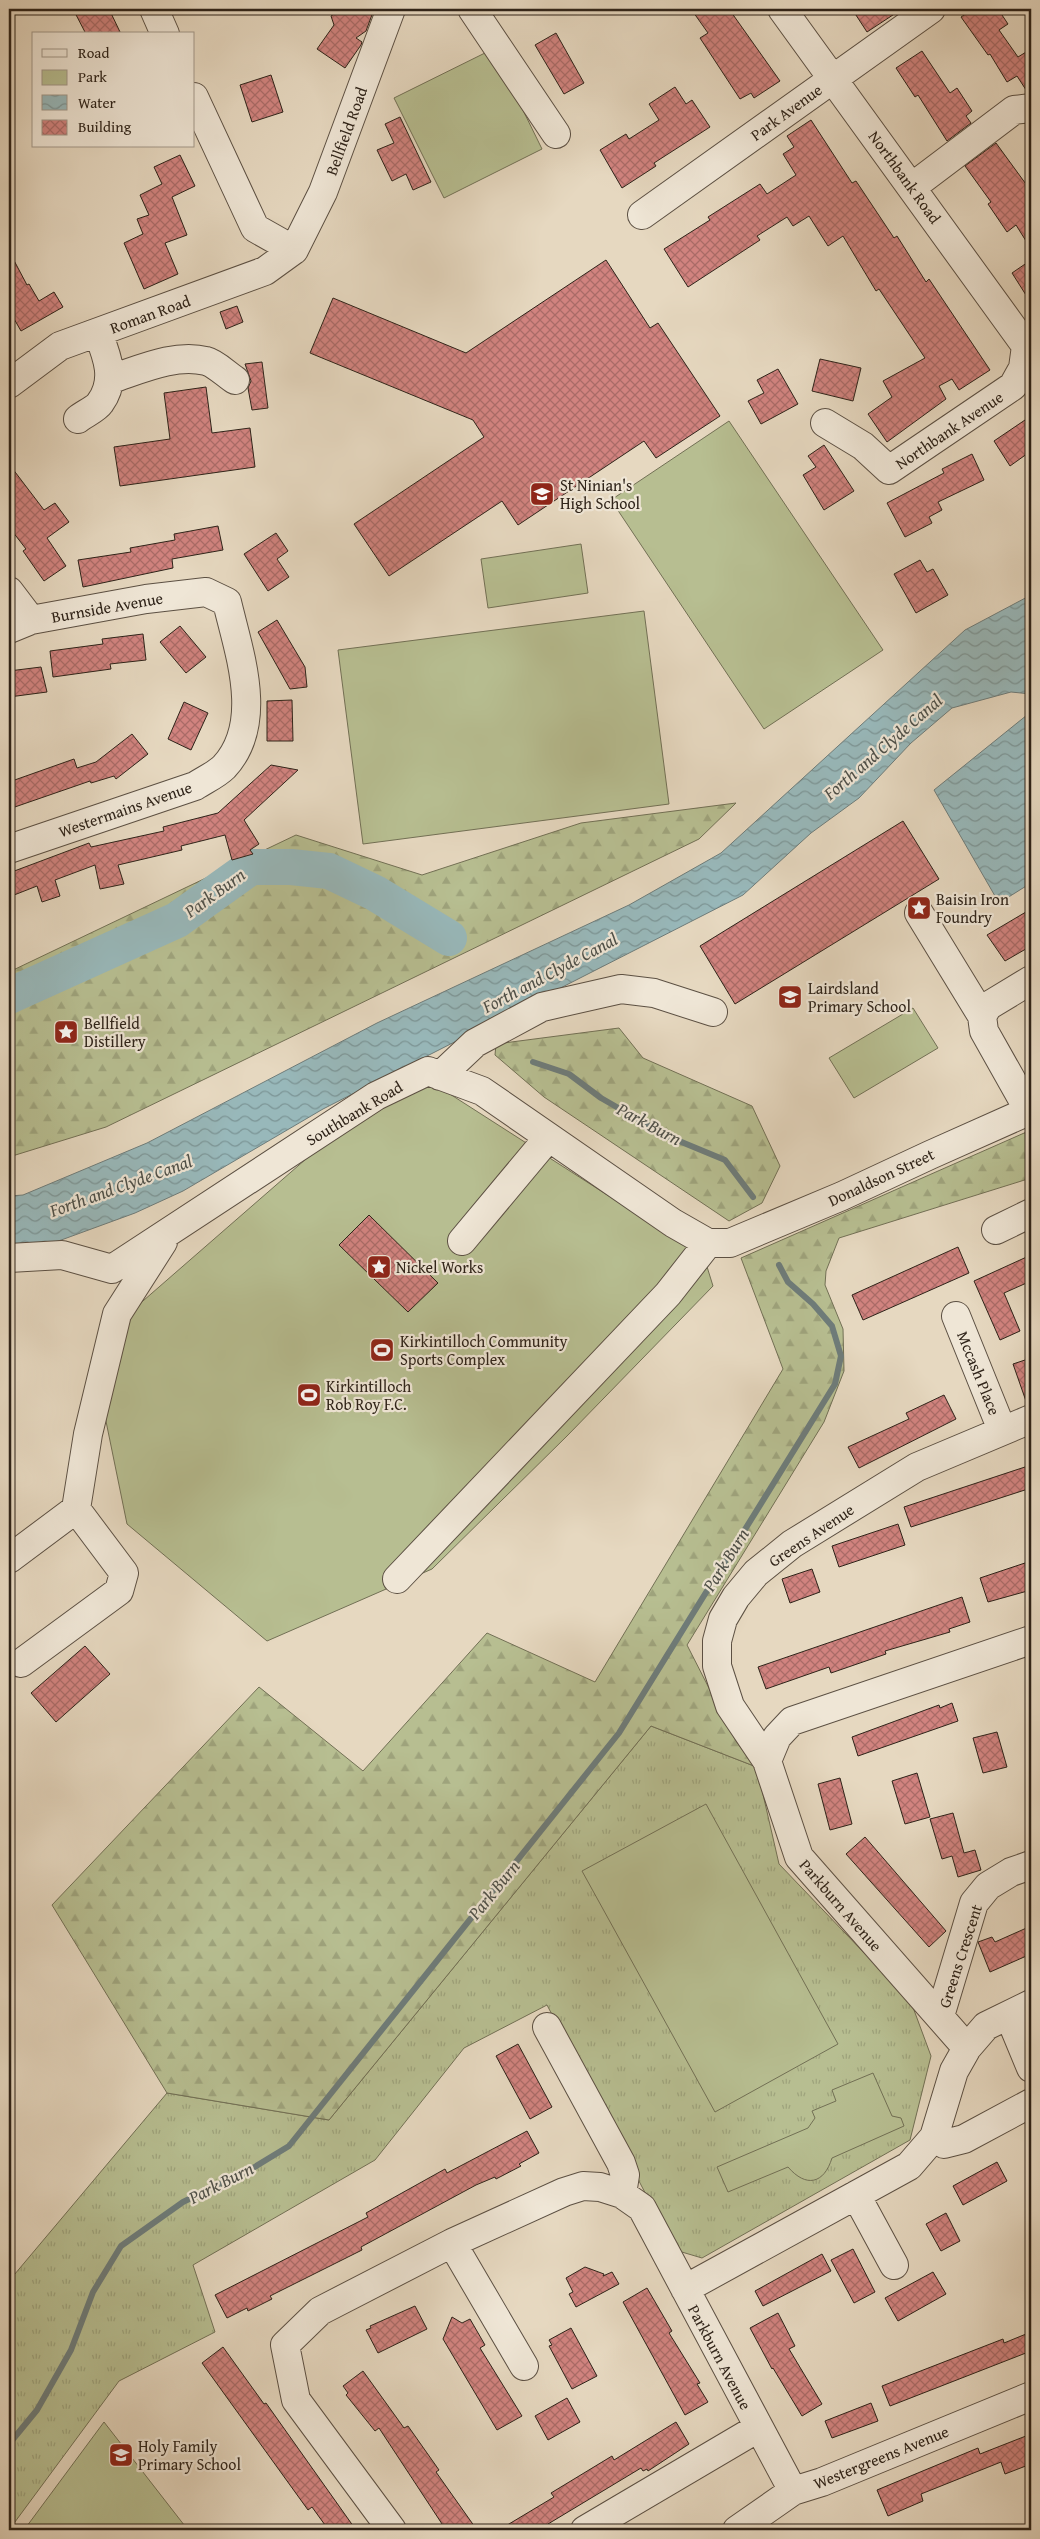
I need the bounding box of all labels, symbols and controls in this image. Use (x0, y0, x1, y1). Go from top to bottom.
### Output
legend (32, 32, 195, 148)
text: Road (78, 42, 109, 63)
text: Park (78, 66, 107, 87)
street label: Park Avenue (745, 78, 827, 146)
street label: Bellfield Road (319, 83, 373, 179)
text: Water (78, 92, 116, 113)
text: Building (78, 116, 132, 137)
street label: Northbank Road (863, 126, 947, 229)
street label: Roman Road (106, 288, 194, 340)
street label: Northbank Avenue (890, 385, 1008, 475)
place label: St Ninian's High School (560, 473, 641, 515)
school or university icon: St Ninian's High School (529, 481, 555, 507)
street label: Burnside Avenue (49, 585, 165, 629)
water label: Forth and Clyde Canal (816, 687, 949, 807)
street label: Westermains Avenue (55, 775, 195, 843)
water label: Park Burn (178, 861, 251, 925)
place label: Baisin Iron Foundry (936, 887, 1009, 929)
place icon: Baisin Iron Foundry (906, 895, 932, 921)
water label: Forth and Clyde Canal (476, 925, 623, 1020)
place label: Lairdsland Primary School (808, 976, 911, 1018)
school or university icon: Lairdsland Primary School (777, 984, 803, 1010)
place label: Bellfield Distillery (84, 1011, 146, 1053)
place icon: Bellfield Distillery (53, 1019, 79, 1045)
street label: Southbank Road (301, 1074, 407, 1151)
water label: Park Burn (611, 1095, 686, 1152)
street label: Donaldson Street (824, 1142, 938, 1212)
water label: Forth and Clyde Canal (45, 1147, 196, 1224)
place icon: Nickel Works (366, 1254, 392, 1280)
place label: Nickel Works (396, 1255, 483, 1279)
street label: Mccash Place (951, 1327, 1007, 1419)
place label: Kirkintilloch Community Sports Complex (400, 1329, 568, 1371)
sports icon: Kirkintilloch Community Sports Complex (369, 1337, 395, 1363)
place label: Kirkintilloch Rob Roy F.C. (326, 1374, 411, 1416)
sports icon: Kirkintilloch Rob Roy F.C. (296, 1382, 322, 1408)
street label: Greens Avenue (763, 1497, 859, 1573)
water label: Park Burn (695, 1523, 756, 1597)
street label: Parkburn Avenue (794, 1853, 888, 1957)
water label: Park Burn (461, 1854, 526, 1926)
street label: Greens Crescent (932, 1901, 988, 2011)
water label: Park Burn (183, 2155, 258, 2211)
street label: Parkburn Avenue (682, 2300, 758, 2414)
street label: Westergreens Avenue (810, 2419, 952, 2495)
place label: Holy Family Primary School (138, 2434, 241, 2476)
school or university icon: Holy Family Primary School (108, 2442, 134, 2468)

